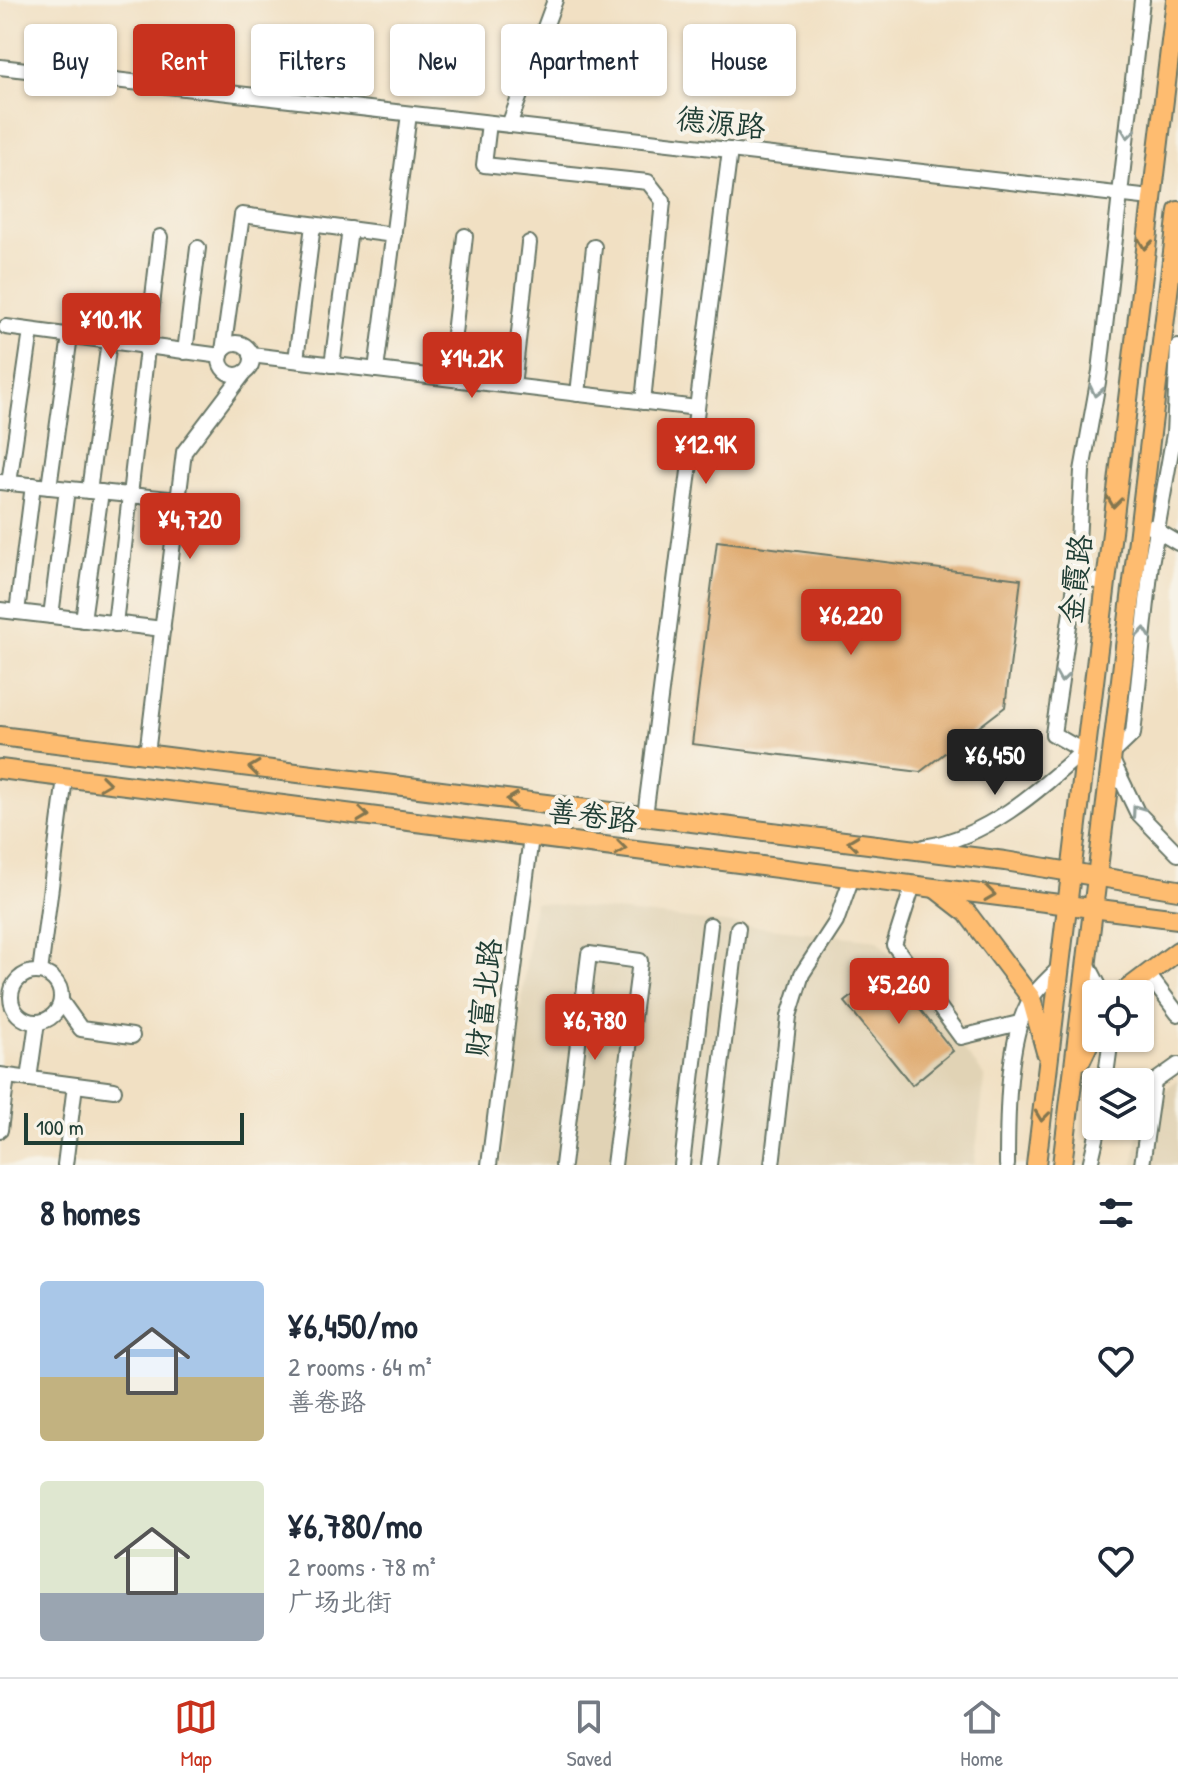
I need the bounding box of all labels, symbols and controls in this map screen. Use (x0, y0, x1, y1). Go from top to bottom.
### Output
chip: Buy (24, 24, 117, 96)
chip: Rent (133, 24, 235, 96)
chip: Filters (251, 24, 374, 96)
chip: New (390, 24, 485, 96)
chip: Apartment (501, 24, 667, 96)
chip: House (683, 24, 796, 96)
street label: 德源路 (674, 97, 768, 147)
one-way arrow (1120, 127, 1137, 140)
one-way arrow (1137, 238, 1154, 251)
pin: ¥10.1K (46, 293, 176, 361)
text: ¥10.1K (80, 301, 142, 336)
pin: ¥14.2K (407, 332, 537, 400)
text: ¥14.2K (441, 340, 503, 375)
one-way arrow (1088, 384, 1105, 398)
pin: ¥12.9K (641, 418, 771, 486)
text: ¥12.9K (675, 426, 737, 461)
pin: ¥4,720 (125, 493, 255, 561)
one-way arrow (1105, 496, 1122, 509)
text: ¥4,720 (158, 501, 222, 536)
street label: 金霞路 (1050, 532, 1100, 626)
pin: ¥6,220 (786, 589, 916, 657)
text: ¥6,220 (819, 597, 883, 632)
one-way arrow (1135, 626, 1152, 639)
one-way arrow (1054, 670, 1071, 684)
pin: ¥6,450 (930, 729, 1060, 797)
text: ¥6,450 (965, 737, 1025, 772)
one-way arrow (247, 759, 260, 776)
one-way arrow (98, 774, 112, 791)
street label: 善卷路 (546, 790, 640, 840)
one-way arrow (505, 792, 519, 809)
one-way arrow (1132, 804, 1147, 819)
one-way arrow (357, 807, 370, 824)
one-way arrow (847, 834, 860, 851)
one-way arrow (614, 839, 628, 856)
one-way arrow (984, 886, 997, 903)
street label: 财富北路 (456, 936, 510, 1060)
pin: ¥5,260 (834, 958, 964, 1026)
text: ¥5,260 (868, 966, 930, 1001)
map controls (1082, 980, 1154, 1140)
button: locate (1082, 980, 1154, 1052)
pin: ¥6,780 (530, 994, 660, 1062)
text: ¥6,780 (563, 1002, 627, 1037)
button: layers (1082, 1068, 1154, 1140)
scale bar (24, 1109, 244, 1145)
one-way arrow (1034, 1109, 1051, 1123)
text: 100 m (36, 1112, 84, 1142)
text: 8 homes (40, 1190, 140, 1236)
icon: filters (1094, 1191, 1138, 1235)
text: ¥6,450/mo (288, 1303, 418, 1349)
icon: home (104, 1313, 200, 1409)
icon: heart (1094, 1339, 1138, 1383)
text: 2 rooms · 64 m² (288, 1349, 432, 1384)
text: 善卷路 (288, 1384, 366, 1419)
text: ¥6,780/mo (288, 1503, 422, 1549)
icon: home (104, 1513, 200, 1609)
icon: heart (1094, 1539, 1138, 1583)
text: 2 rooms · 78 m² (288, 1549, 436, 1584)
text: 广场北街 (288, 1584, 392, 1619)
tab: Map (174, 1695, 218, 1773)
tab: Saved (567, 1695, 611, 1773)
tab: Home (960, 1695, 1004, 1773)

